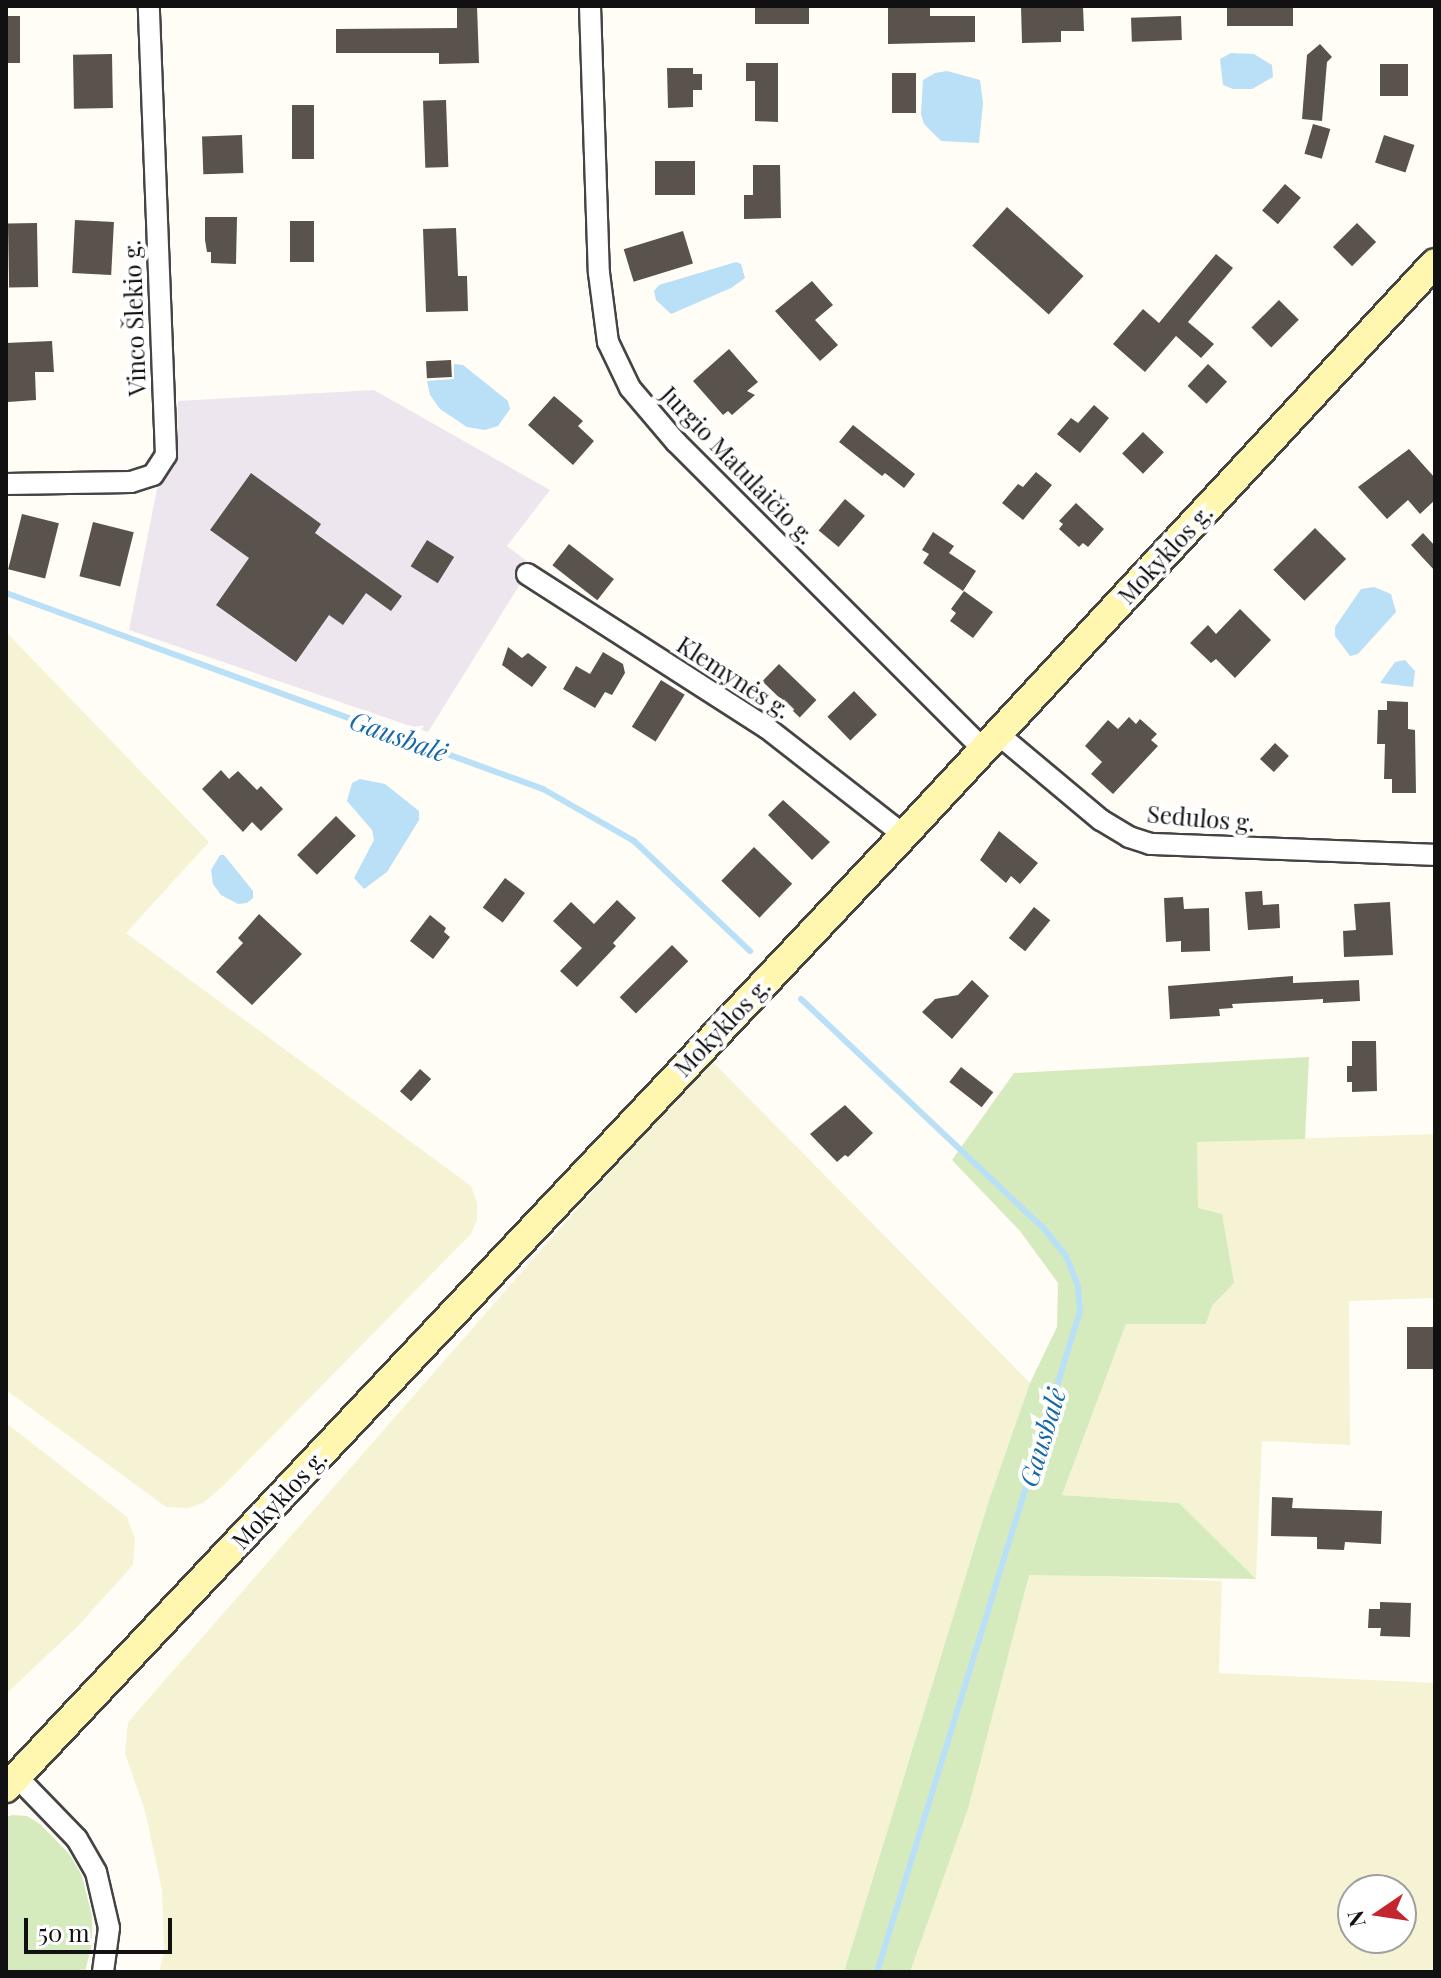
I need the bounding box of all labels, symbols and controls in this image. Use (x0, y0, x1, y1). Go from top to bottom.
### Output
street label: Vinco Šlekio g. (117, 239, 151, 397)
street label: Jurgio Matulaičio g. (655, 380, 821, 550)
street label: Mokyklos g. (1112, 498, 1218, 610)
street label: Klemynės g. (672, 630, 796, 724)
water label: Gausbalė (346, 704, 452, 768)
street label: Sedulos g. (1146, 799, 1256, 837)
street label: Mokyklos g. (668, 972, 776, 1082)
water label: Gausbalė (1012, 1384, 1072, 1490)
street label: Mokyklos g. (226, 1443, 332, 1555)
north arrow (1337, 1874, 1417, 1954)
scale bar (28, 1902, 176, 1952)
text: N (1339, 1908, 1372, 1930)
text: 50 m (38, 1916, 90, 1948)

